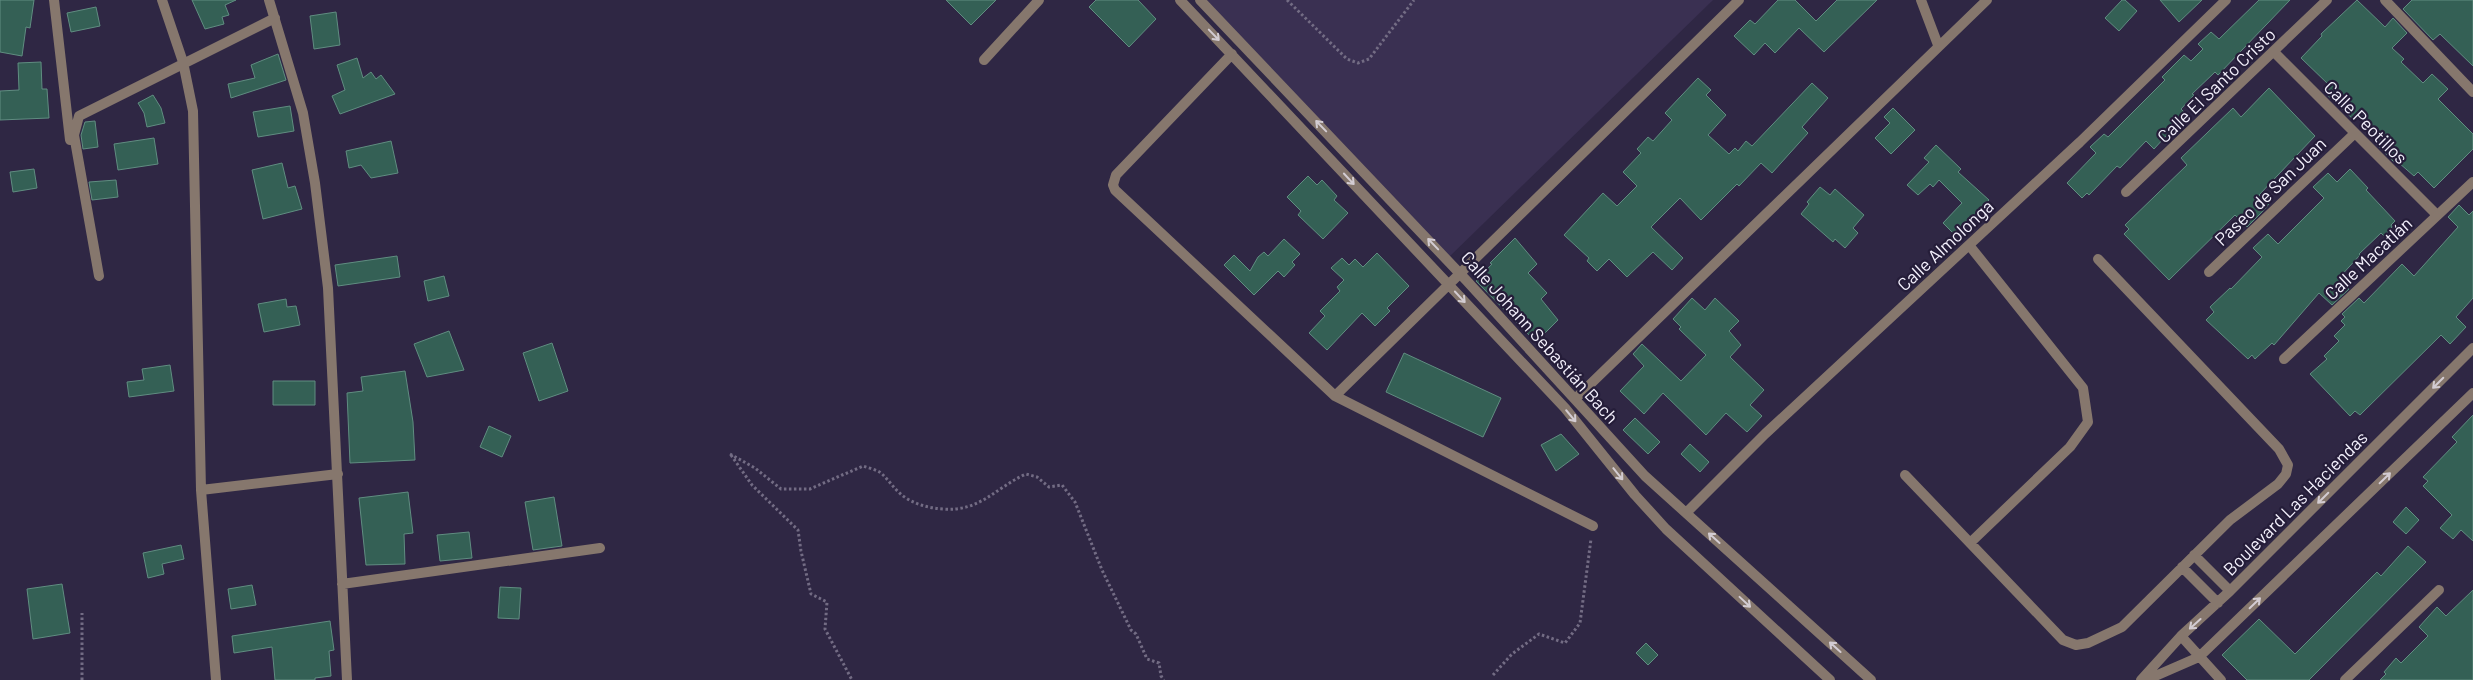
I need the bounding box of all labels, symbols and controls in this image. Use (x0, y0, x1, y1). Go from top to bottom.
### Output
street label: Calle El Santo Cristo (2152, 23, 2280, 147)
one-way arrow (1208, 29, 1220, 41)
street label: Calle Peotillos (2320, 76, 2412, 168)
one-way arrow (1315, 120, 1327, 133)
street label: Paseo de San Juan (2210, 132, 2330, 250)
one-way arrow (1343, 172, 1355, 185)
street label: Calle Almolonga (1892, 195, 1998, 295)
street label: Calle Macatlán (2320, 212, 2416, 304)
one-way arrow (1427, 238, 1439, 250)
street label: Calle Johann Sebastián Bach (1457, 246, 1623, 428)
one-way arrow (1454, 291, 1466, 304)
one-way arrow (2432, 377, 2445, 389)
one-way arrow (1566, 410, 1577, 423)
street label: Boulevard Las Haciendas (2218, 426, 2372, 580)
one-way arrow (1613, 467, 1624, 480)
one-way arrow (2379, 472, 2391, 484)
one-way arrow (2317, 492, 2330, 504)
one-way arrow (1708, 532, 1721, 544)
one-way arrow (1738, 596, 1751, 607)
one-way arrow (2249, 597, 2262, 609)
one-way arrow (2188, 618, 2201, 629)
one-way arrow (1828, 641, 1841, 653)

